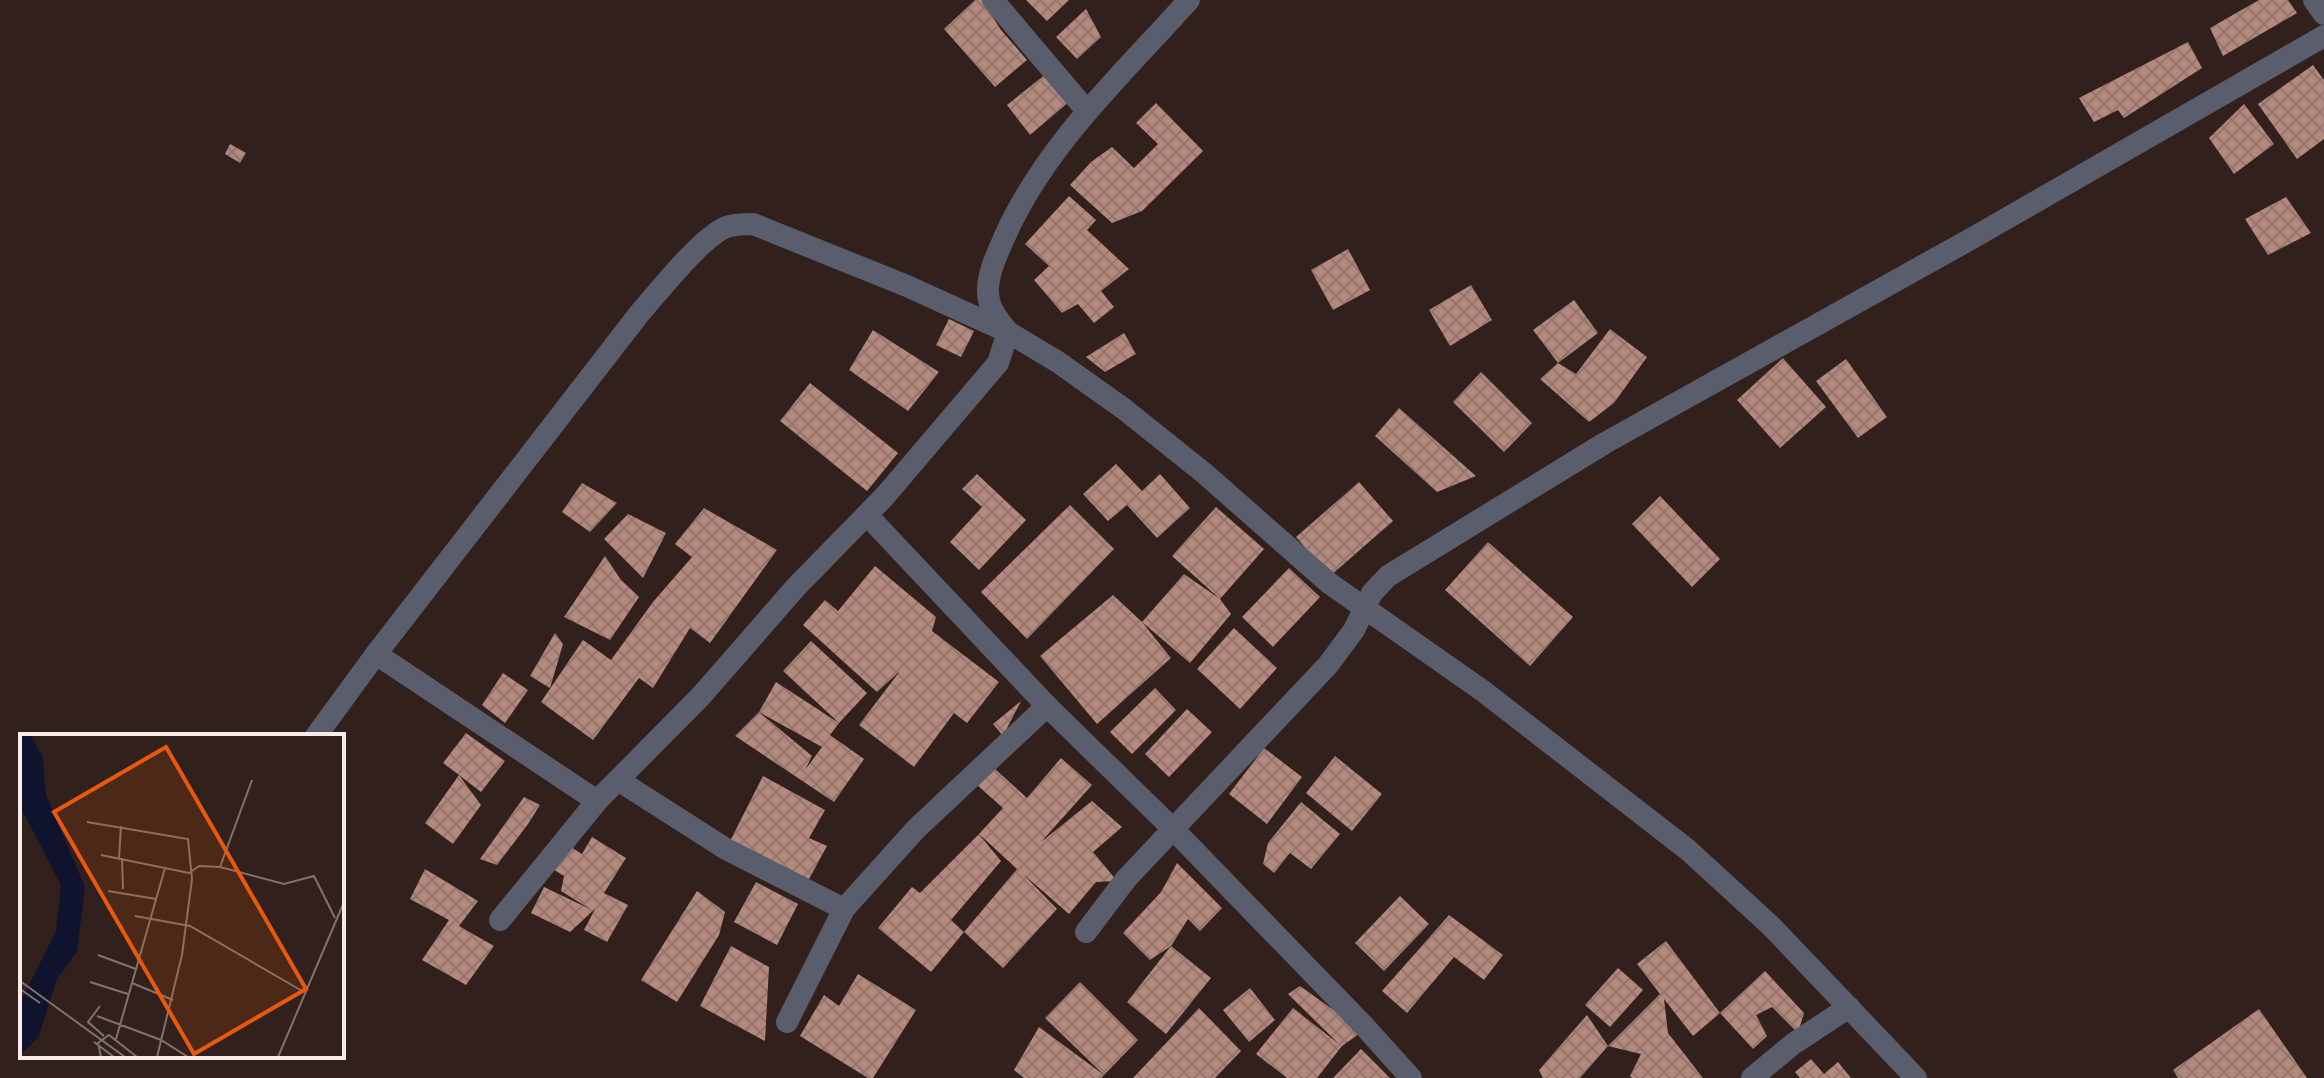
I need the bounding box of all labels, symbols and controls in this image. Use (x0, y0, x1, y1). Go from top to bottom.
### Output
inset map (20, 734, 344, 1058)

